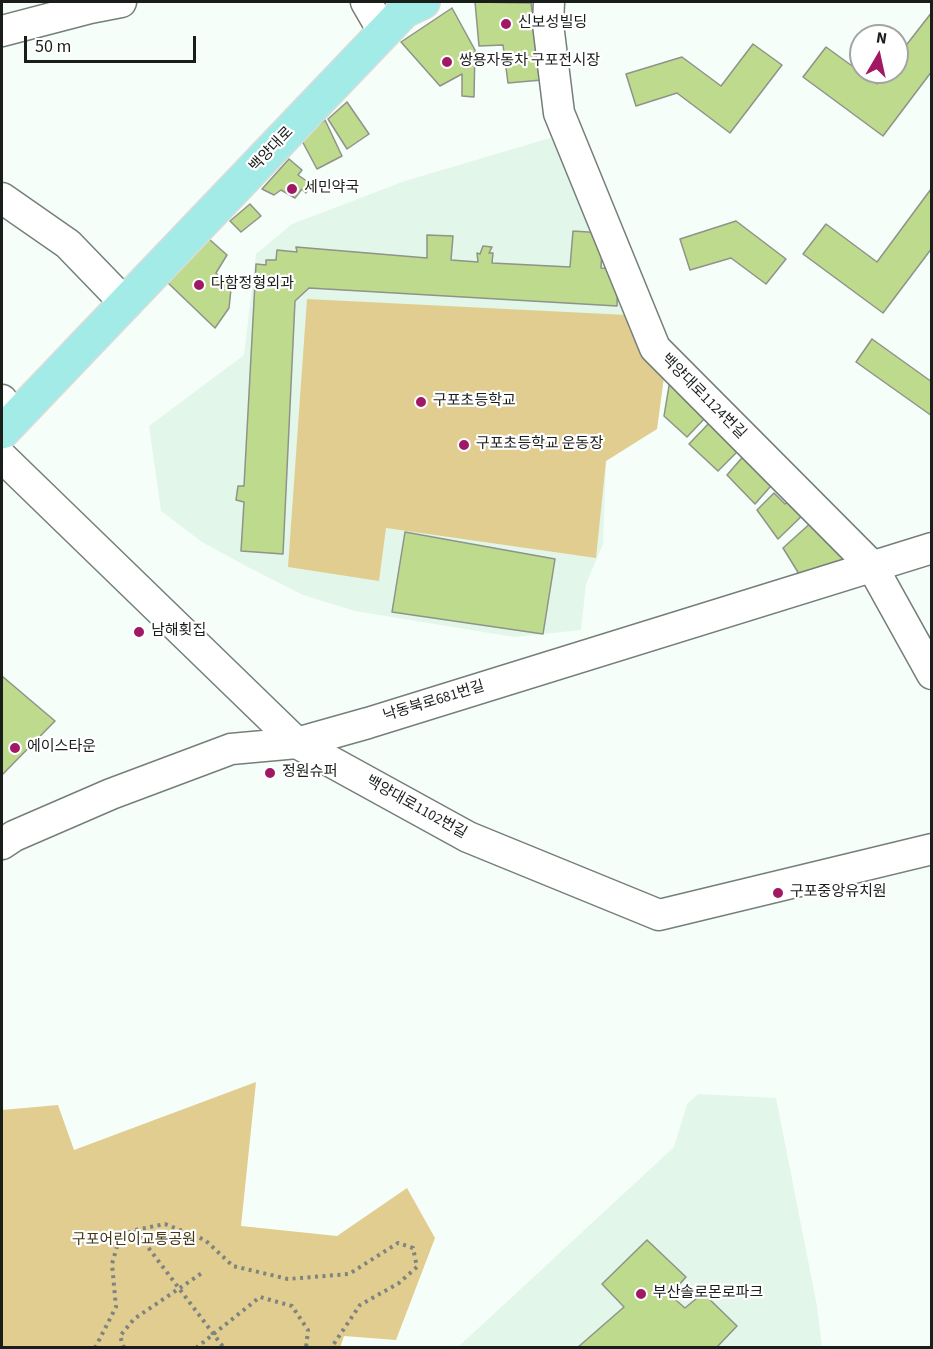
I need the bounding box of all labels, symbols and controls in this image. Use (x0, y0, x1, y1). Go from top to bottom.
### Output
place label: 신보성빌딩 (518, 15, 587, 33)
marker: 신보성빌딩 (499, 17, 513, 31)
scale bar (27, 24, 200, 62)
north arrow (849, 24, 909, 84)
text: N (875, 26, 888, 50)
text: 50 m (35, 34, 71, 59)
place label: 쌍용자동차 구포전시장 (459, 53, 600, 71)
marker: 쌍용자동차 구포전시장 (440, 55, 454, 69)
street label: 백양대로 (246, 124, 298, 176)
place label: 세민약국 (304, 180, 359, 198)
marker: 세민약국 (285, 182, 299, 196)
place label: 다함정형외과 (211, 276, 294, 294)
marker: 다함정형외과 (192, 278, 206, 292)
street label: 백양대로1124번길 (657, 351, 749, 443)
place label: 구포초등학교 (433, 393, 516, 411)
marker: 구포초등학교 (414, 395, 428, 409)
place label: 구포초등학교 운동장 (476, 436, 603, 454)
marker: 구포초등학교 운동장 (457, 438, 471, 452)
place label: 남해횟집 (151, 623, 206, 641)
marker: 남해횟집 (132, 625, 146, 639)
street label: 낙동북로681번길 (381, 678, 487, 726)
place label: 에이스타운 (27, 739, 96, 757)
marker: 에이스타운 (8, 741, 22, 755)
place label: 정원슈퍼 (282, 764, 337, 782)
marker: 정원슈퍼 (263, 766, 277, 780)
street label: 백양대로1102번길 (362, 773, 470, 843)
place label: 구포중앙유치원 (790, 884, 887, 902)
marker: 구포중앙유치원 (771, 886, 785, 900)
park label: 구포어린이교통공원 (72, 1232, 196, 1250)
place label: 부산솔로몬로파크 (653, 1285, 763, 1303)
marker: 부산솔로몬로파크 (634, 1287, 648, 1301)

